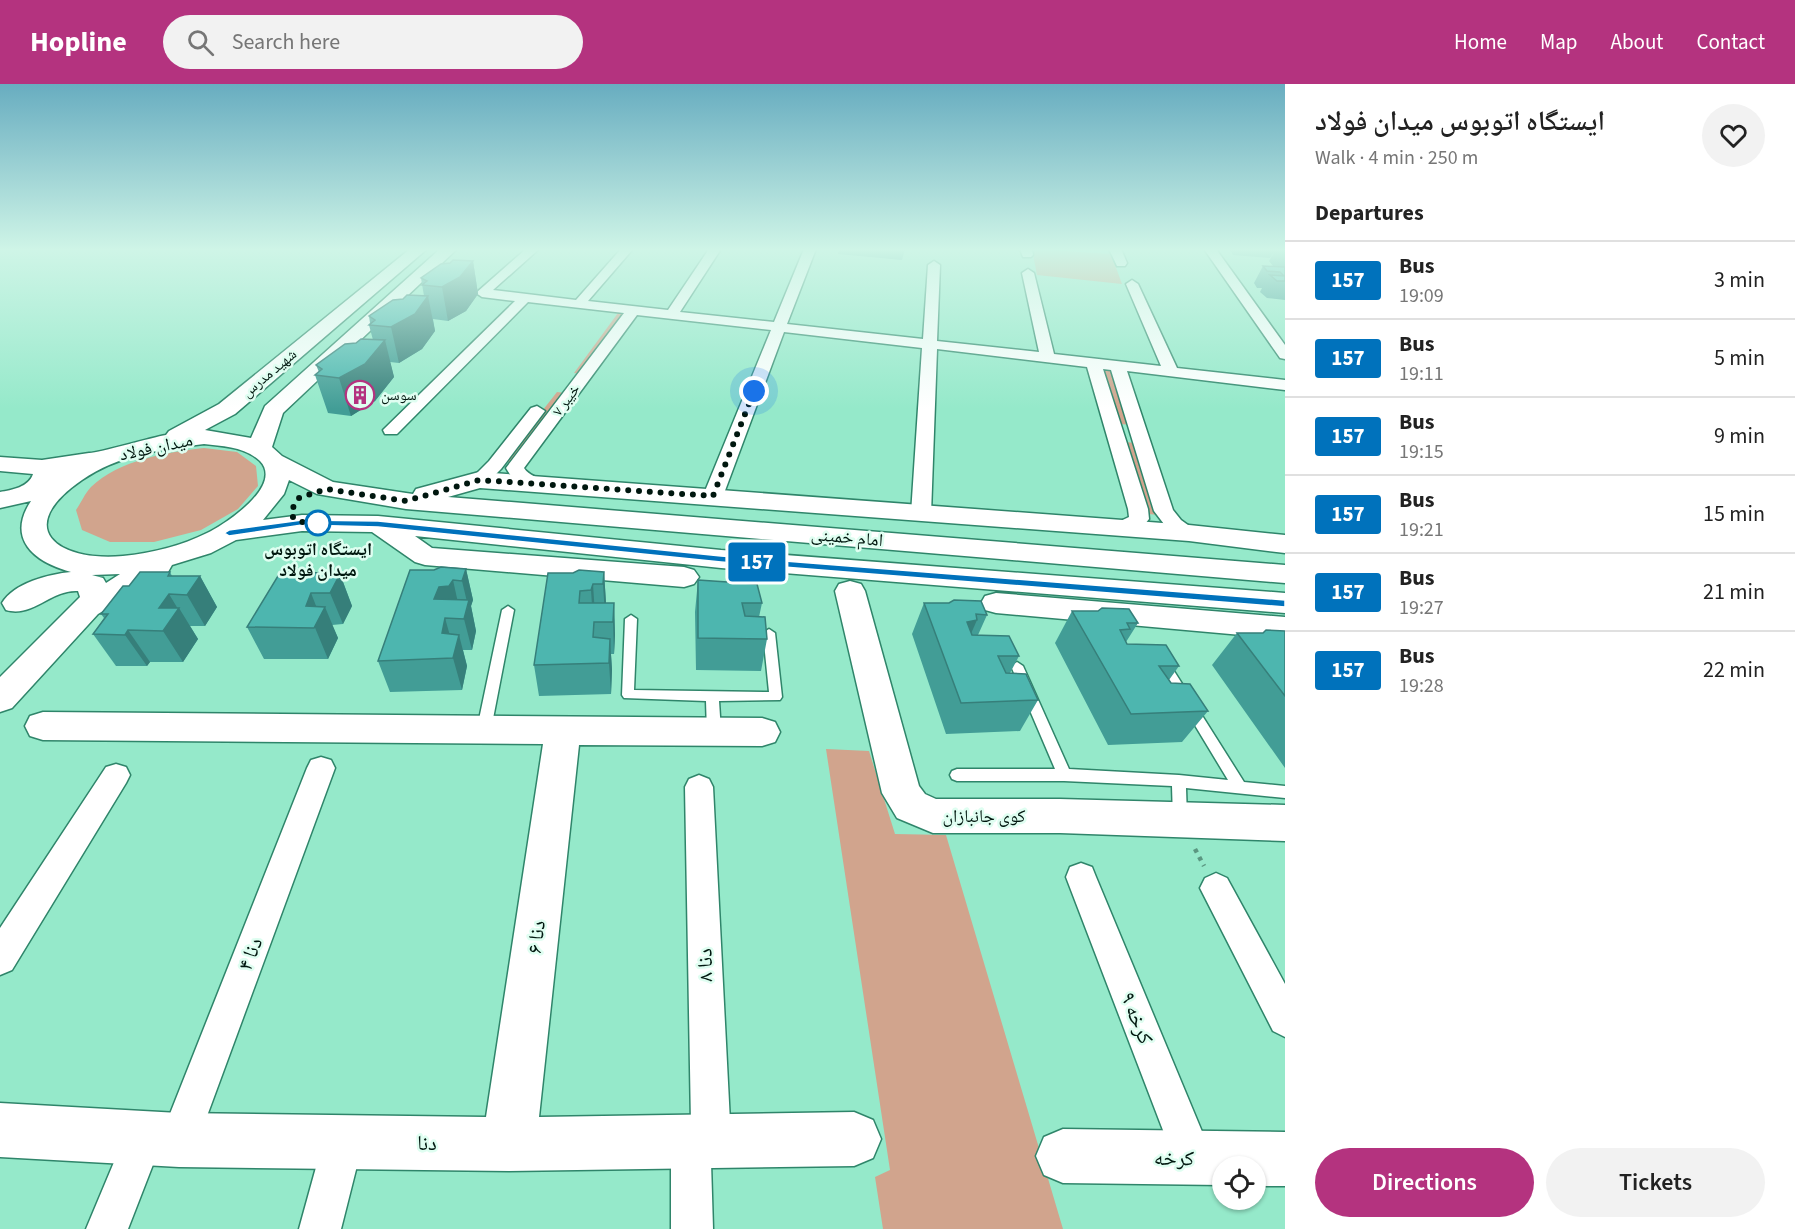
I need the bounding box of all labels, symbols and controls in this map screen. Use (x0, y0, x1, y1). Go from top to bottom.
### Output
search box (163, 15, 583, 69)
text: Hopline (30, 22, 127, 62)
icon: search (184, 26, 217, 59)
text: Search here (232, 26, 340, 58)
text: Home (1454, 27, 1507, 57)
text: Map (1540, 27, 1578, 57)
text: About (1611, 27, 1663, 57)
text: Contact (1696, 27, 1765, 57)
text: ایستگاه اتوبوس میدان فولاد (1315, 101, 1605, 141)
button: heart (1702, 104, 1765, 167)
text: Walk · 4 min · 250 m (1315, 144, 1478, 172)
text: Departures (1315, 197, 1424, 229)
text: Bus (1399, 250, 1435, 282)
text: 3 min (1714, 264, 1765, 296)
text: 157 (1331, 265, 1365, 295)
text: 19:09 (1399, 282, 1444, 310)
text: Bus (1399, 328, 1435, 360)
text: 5 min (1714, 342, 1765, 374)
text: 157 (1331, 343, 1365, 373)
street label: شهید مدرس (237, 344, 301, 403)
text: 19:11 (1399, 360, 1444, 388)
your location (739, 376, 769, 406)
building icon: سوسن (344, 379, 376, 411)
street label: خیبر ۷ (547, 380, 586, 421)
place label: سوسن (381, 385, 417, 406)
text: Bus (1399, 406, 1435, 438)
text: 9 min (1714, 420, 1765, 452)
text: 157 (1331, 421, 1365, 451)
street label: میدان فولاد (117, 428, 195, 467)
text: 19:15 (1399, 438, 1444, 466)
text: Bus (1399, 484, 1435, 516)
text: 15 min (1703, 498, 1765, 530)
text: 157 (1331, 499, 1365, 529)
marker: ایستگاه اتوبوس میدان فولاد (305, 510, 331, 536)
text: 19:21 (1399, 516, 1444, 544)
street label: امام خمینی (810, 522, 884, 553)
place label: ایستگاه اتوبوس میدان فولاد (264, 537, 372, 583)
line badge: 157 (722, 542, 792, 582)
text: 157 (740, 547, 774, 577)
text: Bus (1399, 562, 1435, 594)
text: 21 min (1703, 576, 1765, 608)
text: 157 (1331, 577, 1365, 607)
text: 19:27 (1399, 594, 1444, 622)
text: Bus (1399, 640, 1435, 672)
text: 22 min (1703, 654, 1765, 686)
text: 157 (1331, 655, 1365, 685)
text: 19:28 (1399, 672, 1444, 700)
street label: کوی جانبازان (942, 804, 1026, 829)
street label: دنا ۶ (519, 919, 553, 955)
street label: دنا ۴ (230, 933, 270, 975)
street label: دنا ۸ (689, 948, 721, 982)
street label: کرخه ۹ (1113, 987, 1161, 1049)
street label: دنا (417, 1128, 437, 1158)
street label: کرخه (1154, 1143, 1195, 1173)
button: Directions (1315, 1148, 1534, 1217)
button: Tickets (1546, 1148, 1765, 1217)
map controls (1212, 1156, 1266, 1210)
button: locate (1212, 1156, 1266, 1210)

